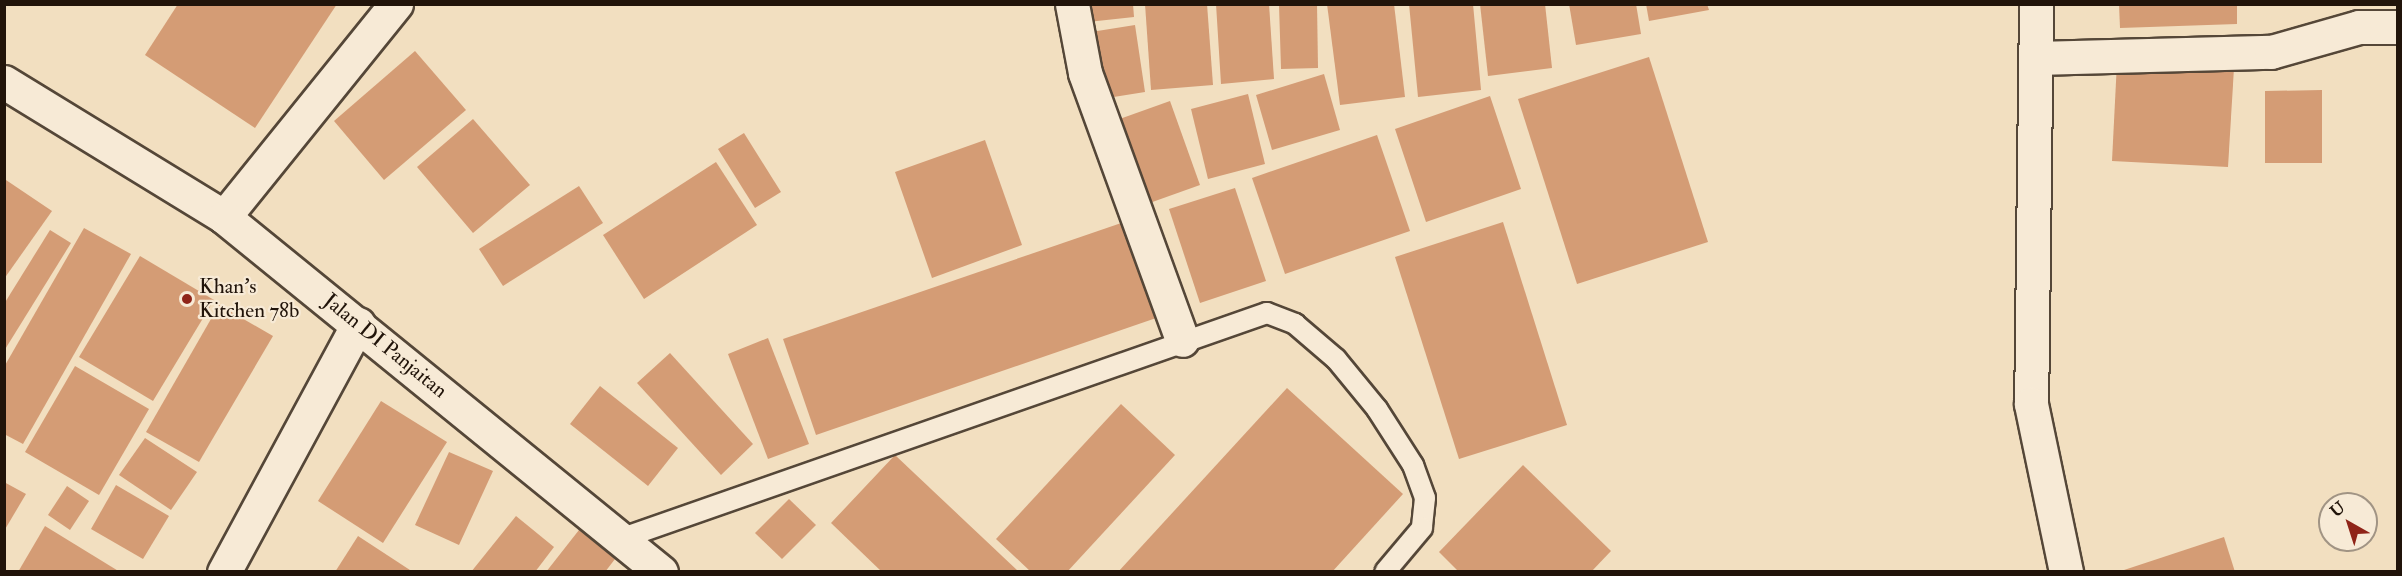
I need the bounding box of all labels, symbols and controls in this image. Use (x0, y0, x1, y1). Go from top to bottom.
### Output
place label: Khan's Kitchen 78b (199, 274, 299, 324)
street label: Jalan DI Panjaitan (318, 288, 452, 404)
marker: Khan's Kitchen 78b (180, 292, 194, 306)
north arrow (2318, 492, 2378, 552)
text: U (2326, 498, 2349, 522)

